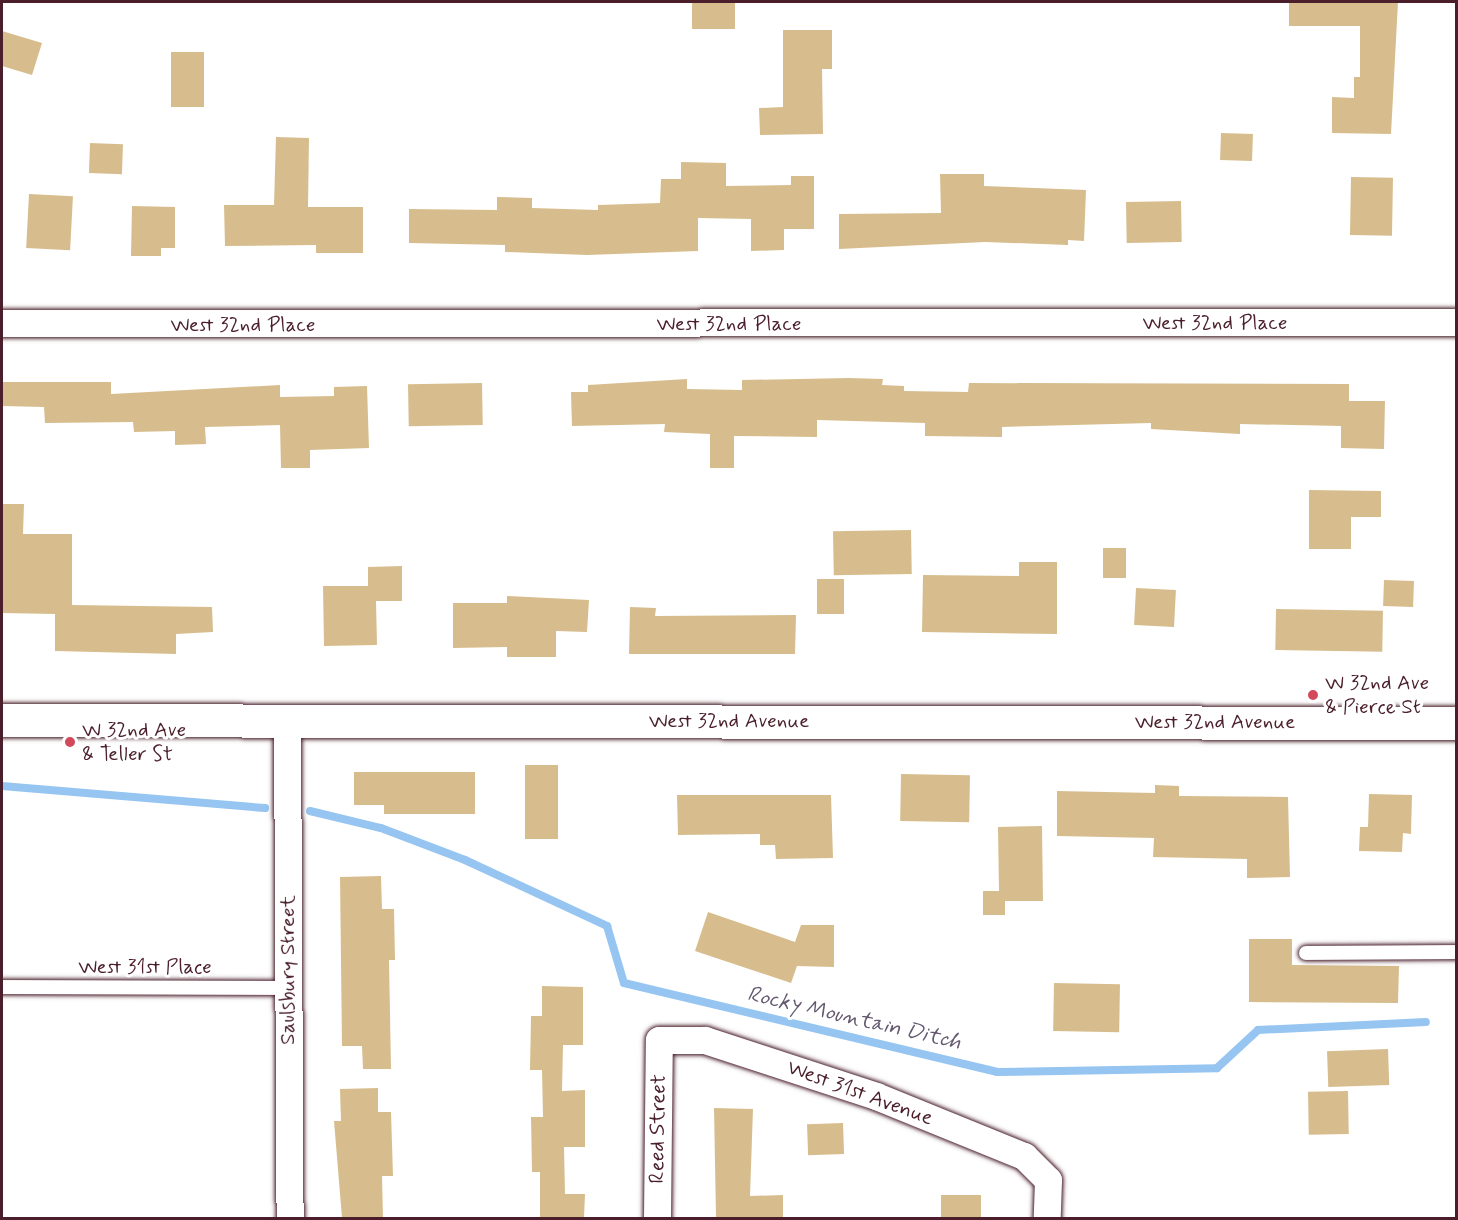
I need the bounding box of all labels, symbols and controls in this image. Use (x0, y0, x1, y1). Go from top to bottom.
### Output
street label: West 32nd Place (1144, 310, 1286, 336)
street label: West 32nd Place (658, 311, 800, 337)
street label: West 32nd Place (172, 312, 314, 338)
place label: W 32nd Ave & Pierce St (1325, 670, 1429, 720)
marker: W 32nd Ave & Pierce St (1306, 688, 1320, 702)
street label: West 32nd Avenue (648, 708, 810, 734)
street label: West 32nd Avenue (1134, 709, 1296, 735)
place label: W 32nd Ave & Teller St (82, 717, 186, 767)
marker: W 32nd Ave & Teller St (63, 735, 77, 749)
street label: Saulsbury Street (275, 895, 301, 1045)
street label: West 31st Place (78, 954, 212, 980)
water label: Rocky Mountain Ditch (752, 983, 956, 1055)
street label: West 31st Avenue (784, 1055, 936, 1131)
street label: Reed Street (644, 1075, 672, 1183)

